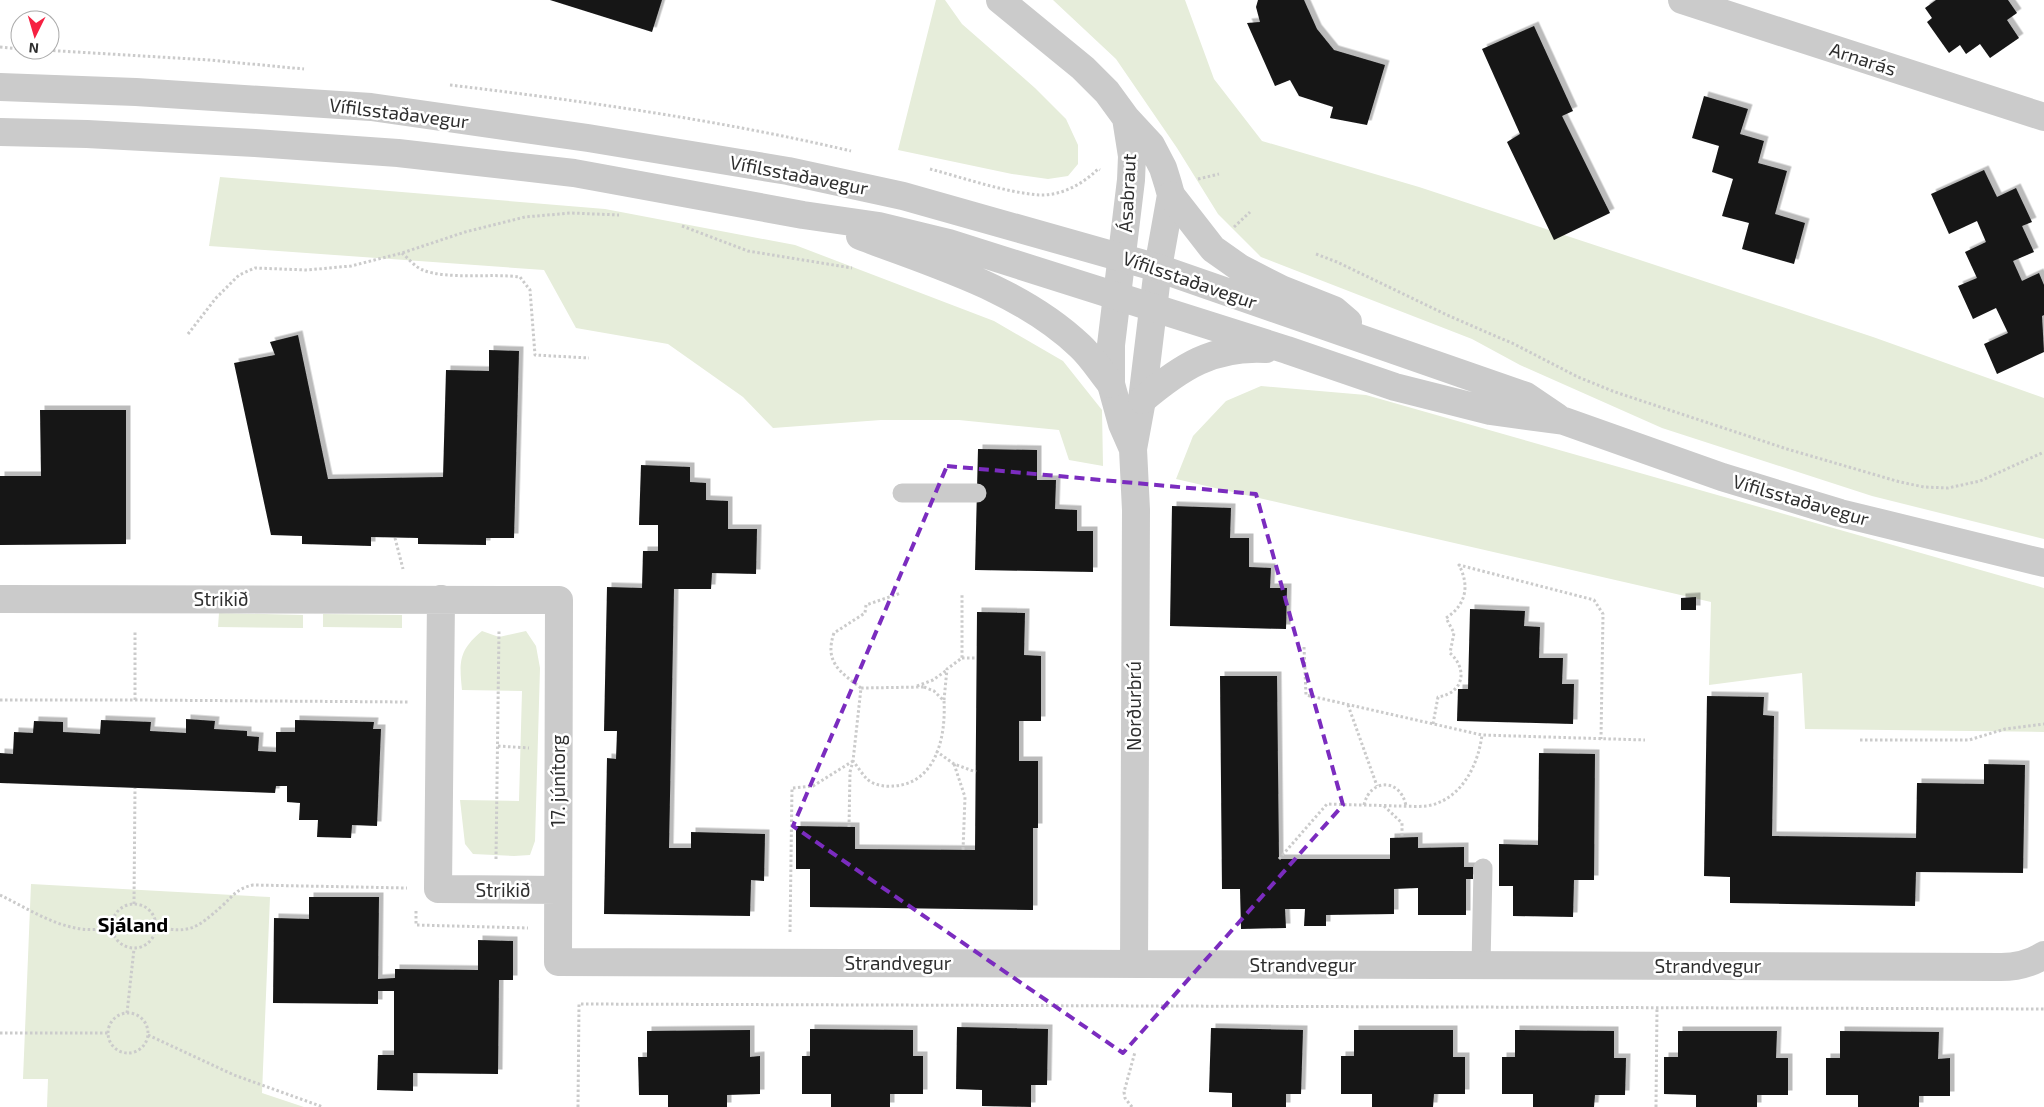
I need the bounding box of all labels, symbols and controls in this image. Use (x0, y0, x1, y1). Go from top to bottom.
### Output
north arrow (10, 10, 60, 60)
street label: Arnarás (1827, 37, 1899, 80)
text: N (28, 40, 40, 57)
street label: Vífilsstaðavegur (328, 93, 471, 133)
street label: Vífilsstaðavegur (728, 150, 871, 199)
street label: Ásabraut (1113, 153, 1140, 233)
street label: Vífilsstaðavegur (1120, 246, 1261, 313)
street label: Vífilsstaðavegur (1730, 469, 1872, 530)
street label: Strikið (194, 587, 248, 610)
street label: Norðurbrú (1122, 661, 1145, 751)
street label: 17. júnítorg (546, 734, 569, 827)
street label: Strikið (476, 878, 530, 901)
district label: Sjáland (98, 912, 168, 936)
street label: Strandvegur (845, 951, 952, 974)
street label: Strandvegur (1250, 953, 1357, 976)
street label: Strandvegur (1655, 954, 1762, 977)

